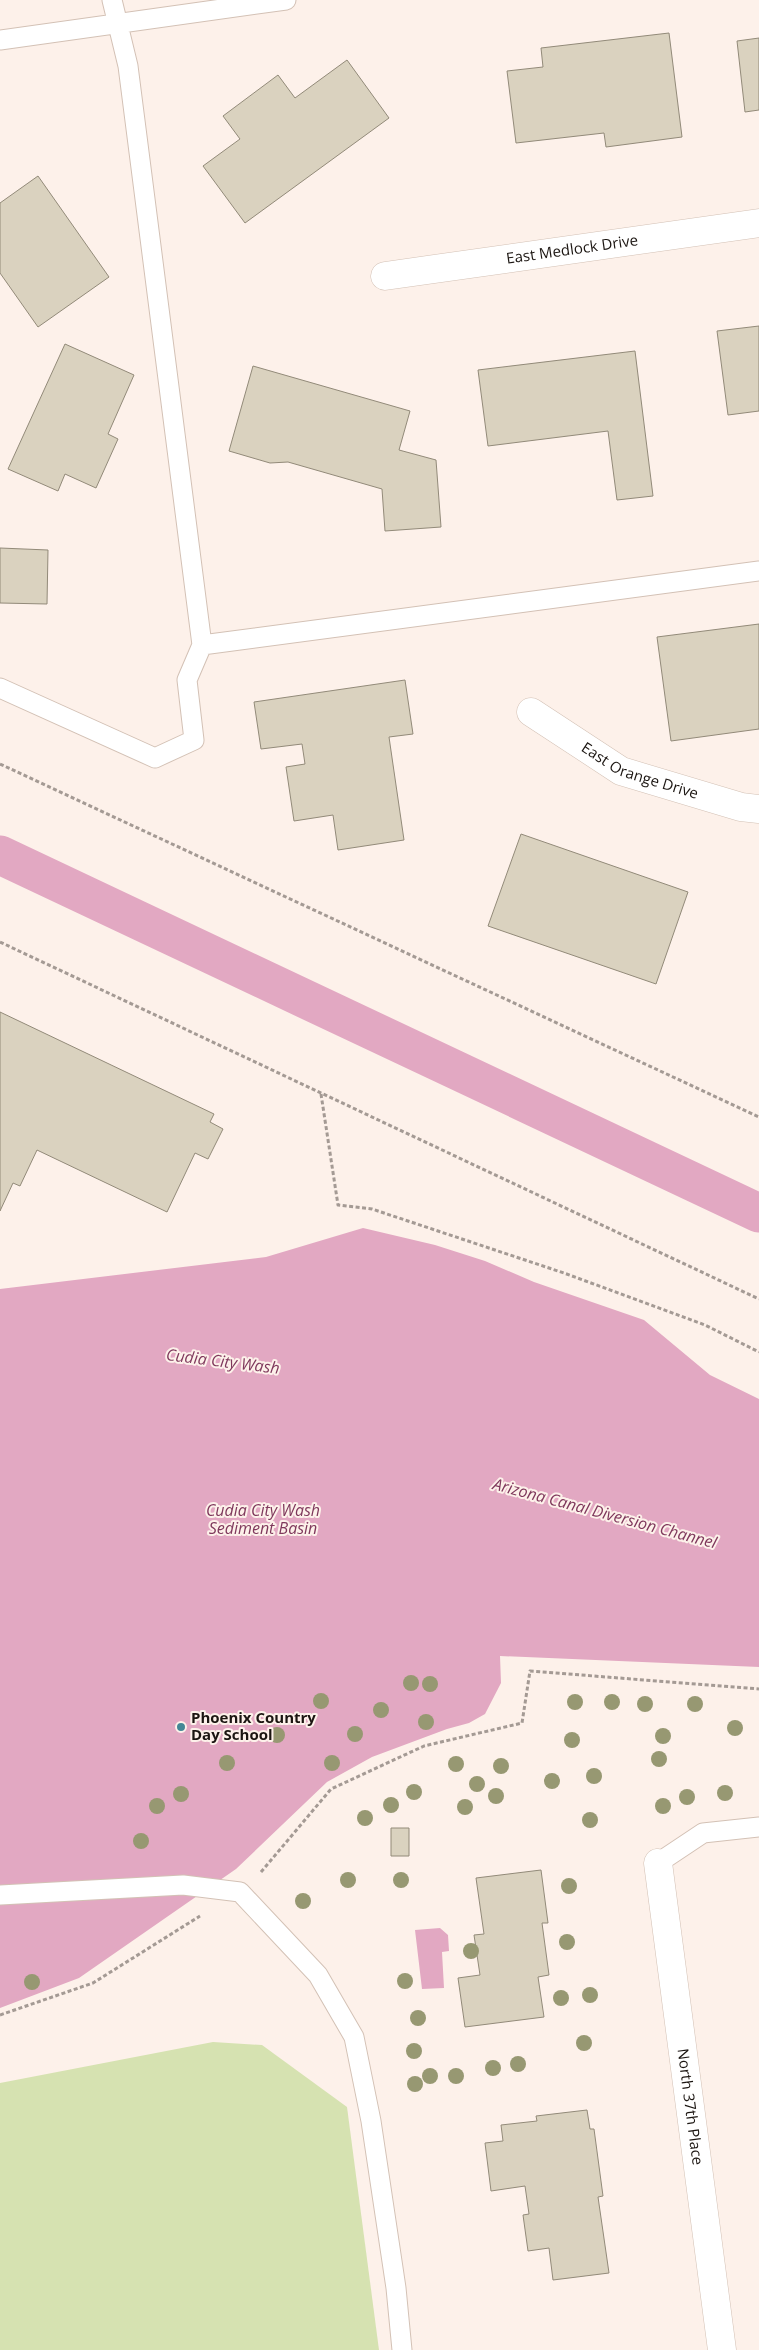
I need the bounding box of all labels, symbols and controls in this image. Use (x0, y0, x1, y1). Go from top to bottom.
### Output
street label: East Medlock Drive (505, 229, 639, 268)
street label: East Orange Drive (578, 737, 701, 803)
water label: Cudia City Wash (165, 1343, 281, 1379)
water label: Arizona Canal Diversion Channel (490, 1472, 720, 1554)
water label: Cudia City Wash Sediment Basin (206, 1499, 320, 1539)
place label: Phoenix Country Day School (191, 1707, 316, 1744)
marker: Phoenix Country Day School (175, 1721, 187, 1733)
street label: North 37th Place (673, 2047, 709, 2166)

